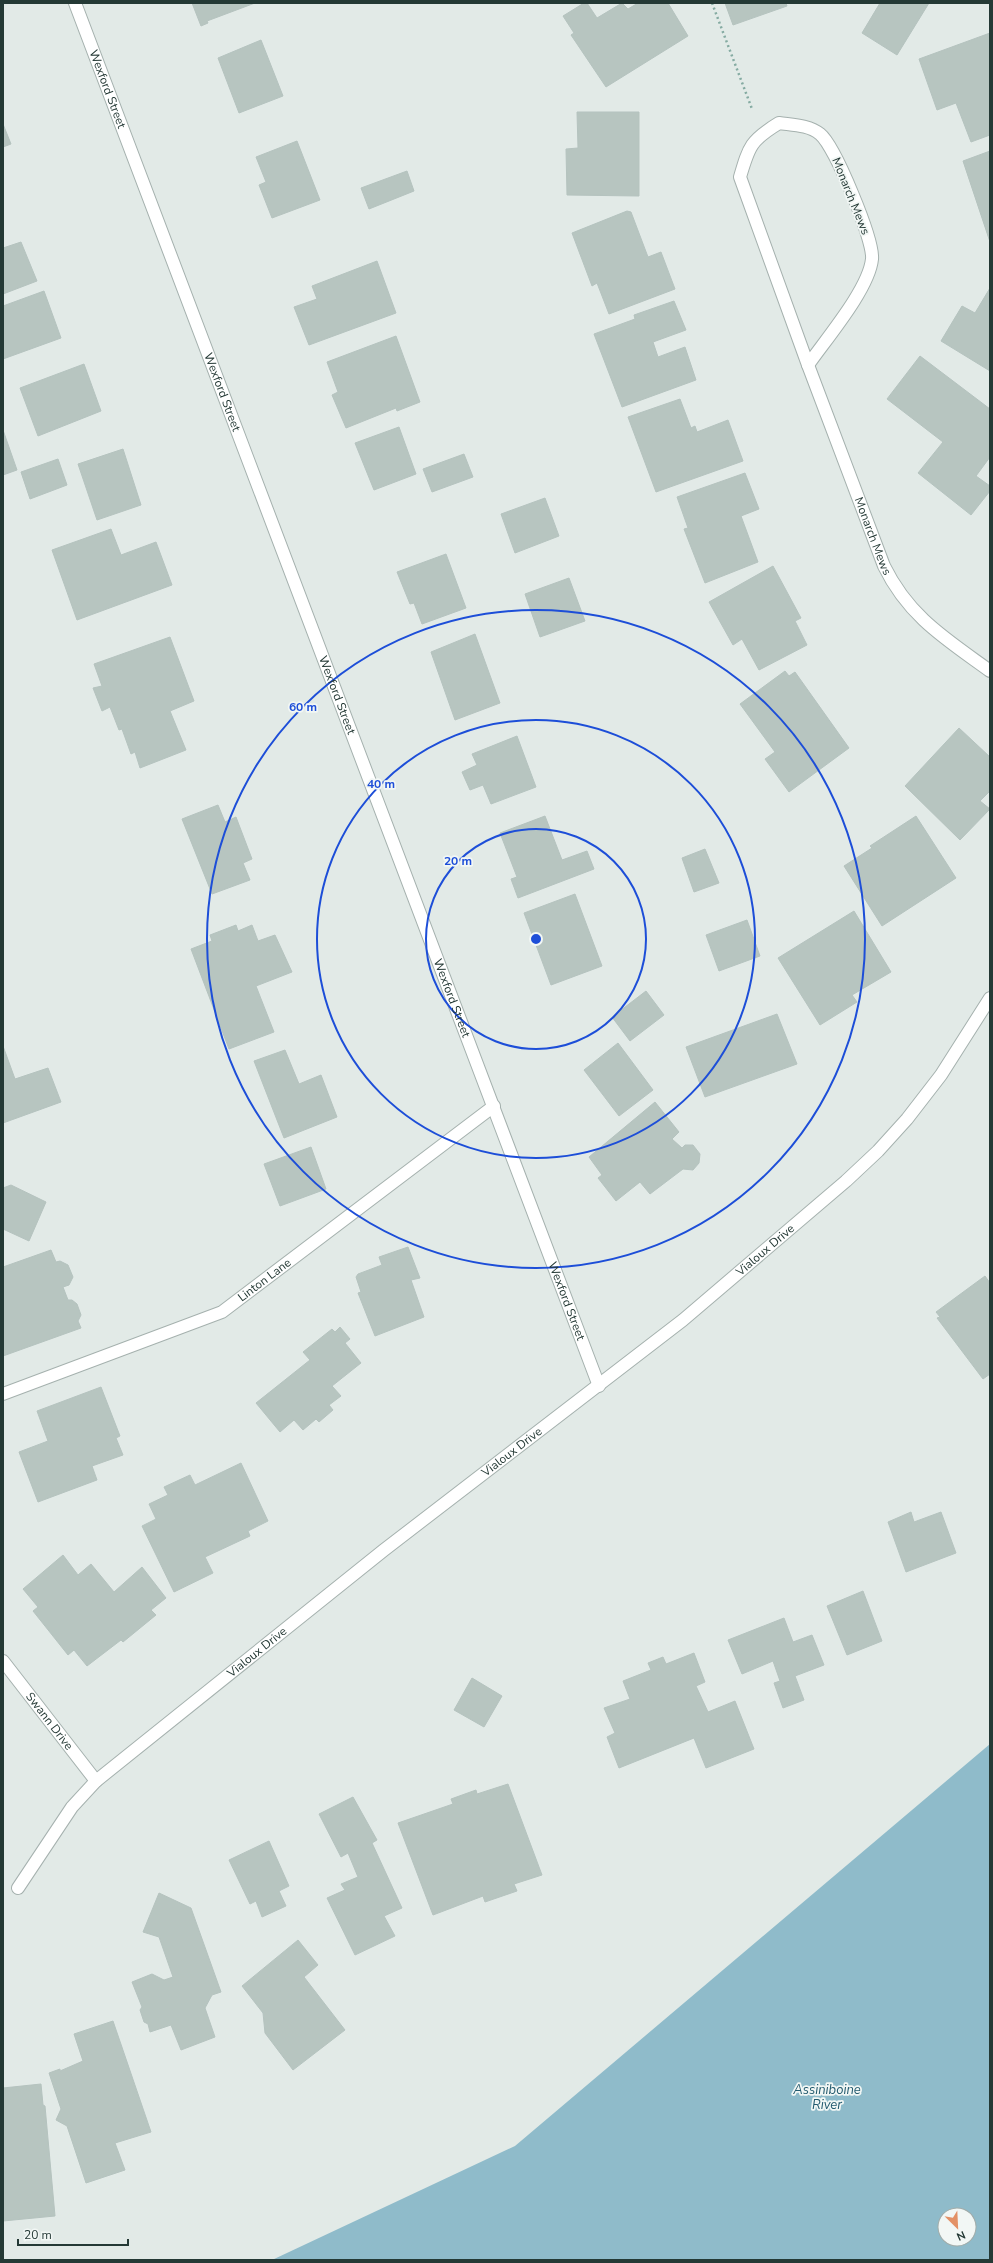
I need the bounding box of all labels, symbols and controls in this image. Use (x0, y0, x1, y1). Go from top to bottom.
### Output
street label: Wexford Street (85, 47, 130, 131)
street label: Monarch Mews (828, 155, 874, 237)
street label: Wexford Street (200, 350, 245, 434)
street label: Monarch Mews (851, 495, 895, 578)
street label: Wexford Street (315, 653, 360, 737)
text: 60 m (289, 699, 317, 715)
text: 40 m (367, 776, 395, 792)
text: 20 m (444, 853, 472, 869)
centre of rings (529, 932, 543, 946)
street label: Wexford Street (430, 956, 474, 1040)
street label: Vialoux Drive (732, 1220, 798, 1280)
street label: Linton Lane (234, 1255, 294, 1305)
street label: Wexford Street (545, 1259, 589, 1343)
street label: Vialoux Drive (477, 1423, 545, 1481)
street label: Vialoux Drive (223, 1623, 290, 1681)
street label: Swann Drive (22, 1689, 77, 1753)
water label: Assiniboine River (792, 2081, 861, 2114)
north arrow (937, 2207, 977, 2247)
scale bar (18, 2221, 128, 2247)
text: 20 m (24, 2227, 52, 2243)
text: N (954, 2227, 968, 2244)

